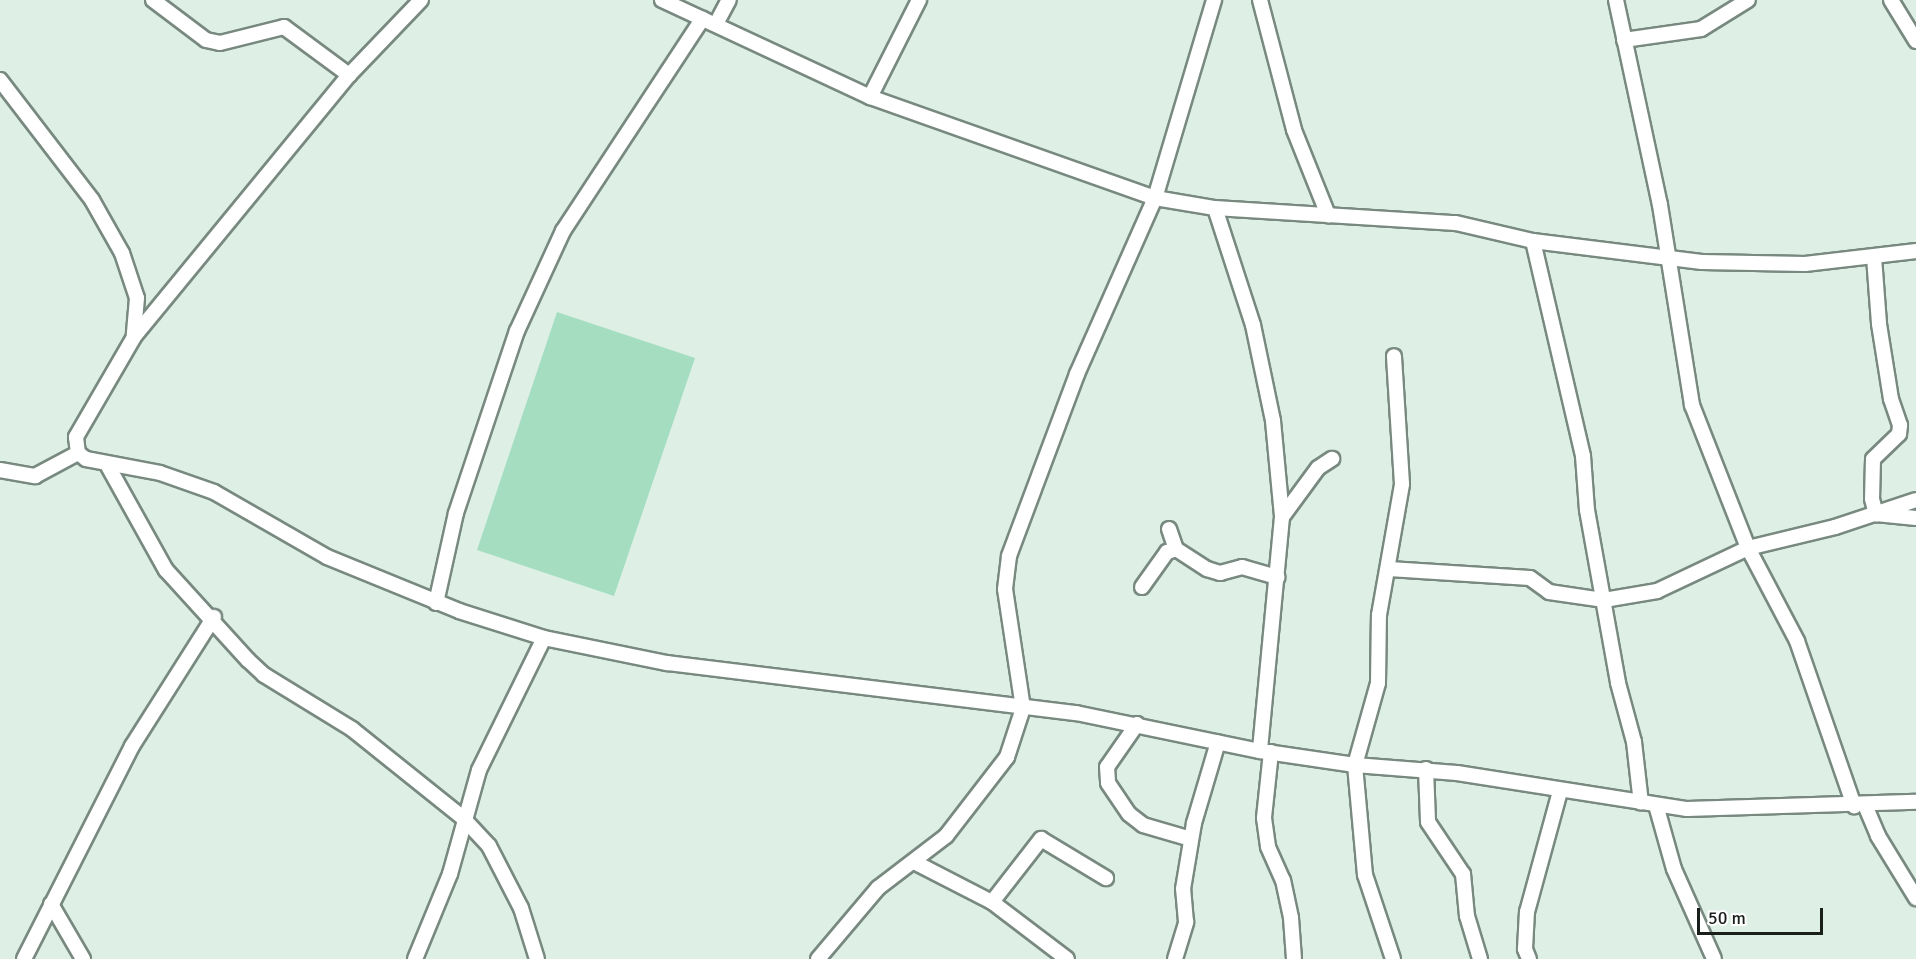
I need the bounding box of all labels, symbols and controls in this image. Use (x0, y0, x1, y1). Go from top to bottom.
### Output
scale bar (1700, 896, 1826, 934)
text: 50 m (1708, 907, 1746, 929)

